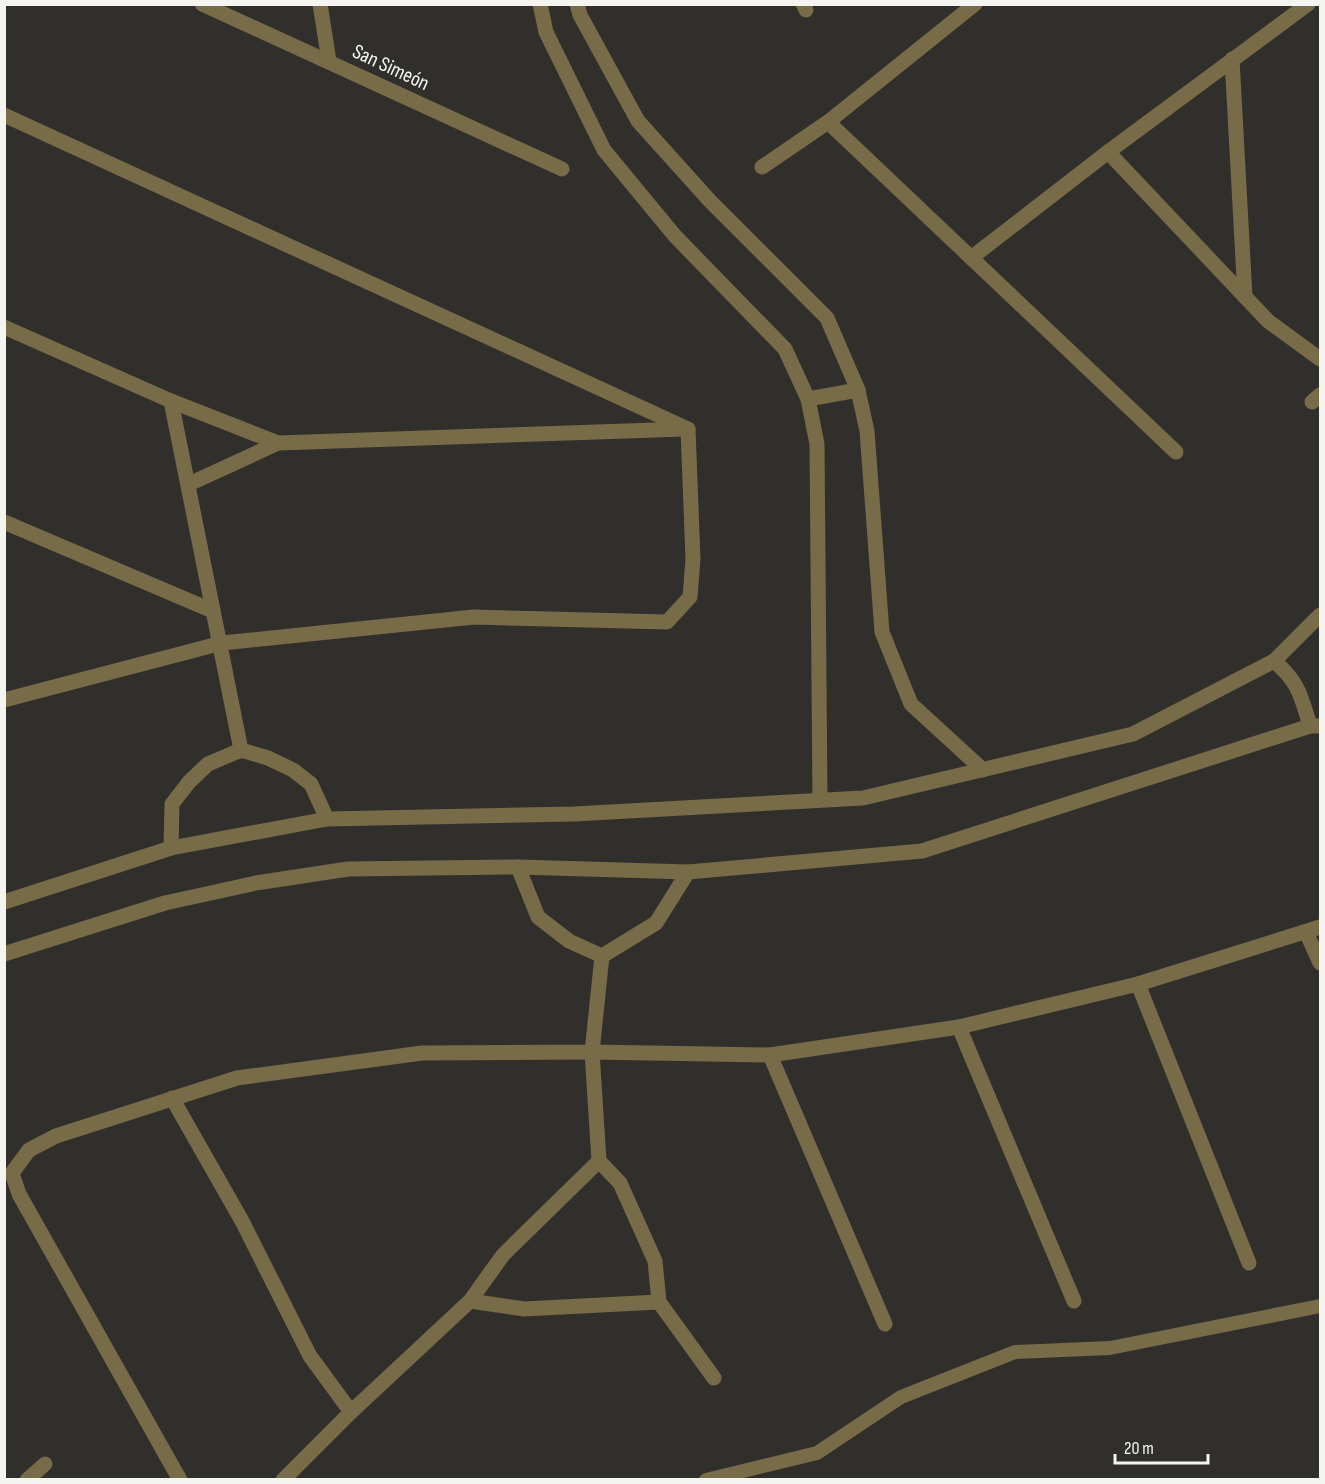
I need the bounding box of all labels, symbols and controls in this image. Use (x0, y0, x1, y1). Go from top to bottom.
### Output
street label: San Simeón (348, 39, 433, 96)
scale bar (1115, 1427, 1208, 1465)
text: 20 m (1124, 1438, 1154, 1459)

